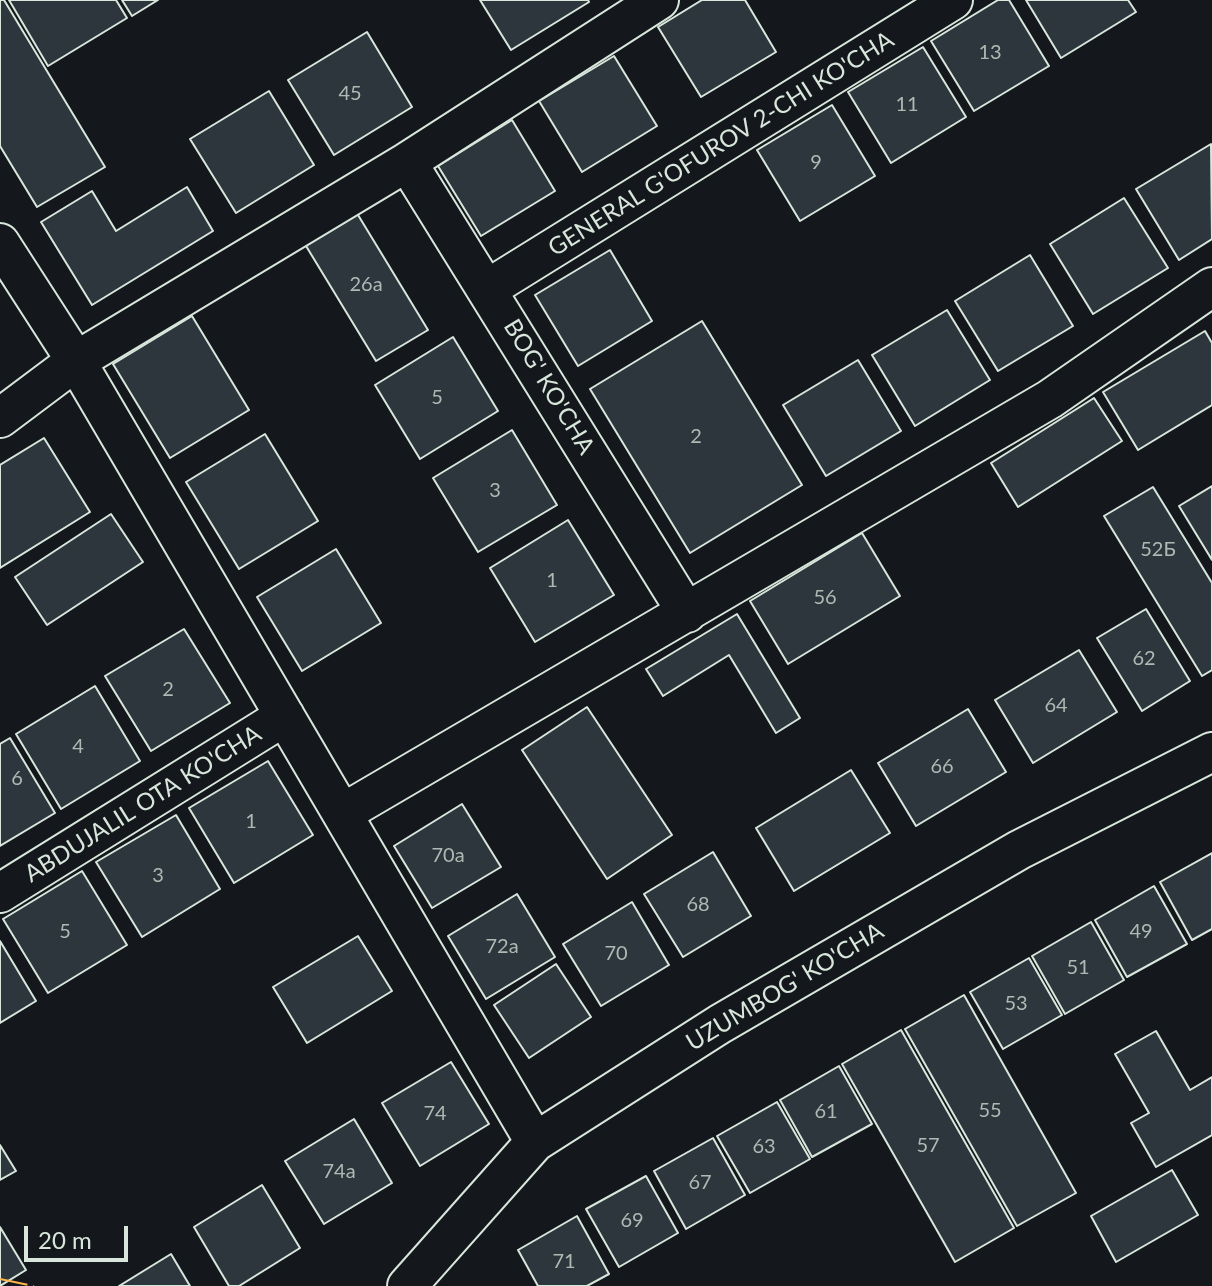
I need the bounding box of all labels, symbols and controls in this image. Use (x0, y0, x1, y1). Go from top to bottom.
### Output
street label: GENERAL G'OFUROV 2-CHI KO'CHA (543, 25, 899, 263)
house number: 13 (978, 41, 1002, 65)
house number: 45 (338, 82, 362, 106)
house number: 11 (895, 93, 919, 117)
house number: 9 (810, 151, 822, 175)
house number: 26a (349, 273, 383, 297)
street label: BOG' KO'CHA (497, 314, 601, 460)
house number: 5 (431, 386, 443, 410)
house number: 2 (690, 425, 702, 449)
house number: 3 (489, 479, 501, 503)
house number: 52Б (1140, 538, 1176, 562)
house number: 1 (546, 569, 558, 593)
house number: 56 (813, 586, 837, 610)
house number: 62 (1132, 647, 1156, 671)
house number: 2 (162, 678, 174, 702)
house number: 64 (1044, 694, 1068, 718)
street label: ABDUJALIL OTA KO'CHA (19, 719, 267, 889)
house number: 4 (72, 735, 84, 759)
house number: 66 (930, 755, 954, 779)
house number: 6 (11, 767, 23, 791)
house number: 1 (245, 810, 257, 834)
house number: 70a (431, 844, 465, 868)
house number: 3 (152, 864, 164, 888)
house number: 68 (686, 893, 710, 917)
street label: UZUMBOG' KO'CHA (681, 917, 889, 1057)
house number: 5 (59, 920, 71, 944)
house number: 49 (1129, 920, 1153, 944)
house number: 72a (485, 935, 519, 959)
house number: 70 (604, 942, 628, 966)
house number: 51 (1066, 956, 1090, 980)
house number: 53 (1004, 992, 1028, 1016)
house number: 55 (978, 1099, 1002, 1123)
house number: 61 (814, 1100, 838, 1124)
house number: 74 (423, 1102, 447, 1126)
house number: 57 (916, 1134, 940, 1158)
house number: 63 (752, 1135, 776, 1159)
house number: 74а (322, 1160, 356, 1184)
house number: 67 (688, 1171, 712, 1195)
house number: 69 (620, 1209, 644, 1233)
scale bar (28, 1210, 132, 1260)
text: 20 m (38, 1225, 92, 1254)
house number: 71 (552, 1250, 576, 1274)

